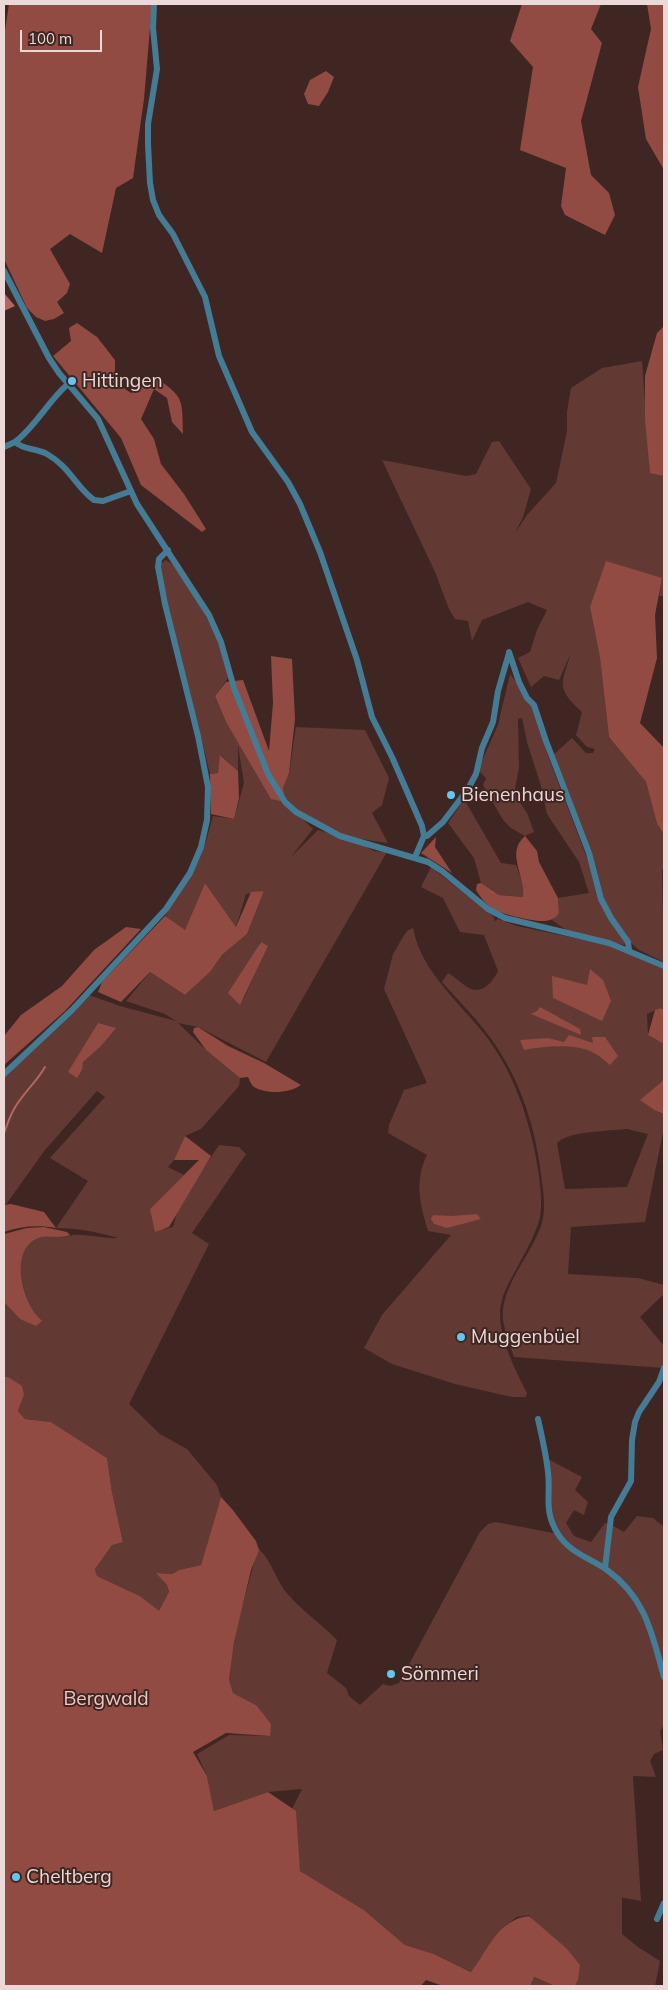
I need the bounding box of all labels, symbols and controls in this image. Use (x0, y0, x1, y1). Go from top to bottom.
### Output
scale bar (22, 20, 105, 52)
text: 100 m (28, 29, 72, 48)
place label: Hittingen (82, 370, 163, 392)
marker: Hittingen (66, 375, 78, 387)
place label: Bienenhaus (461, 784, 564, 806)
marker: Bienenhaus (445, 789, 457, 801)
place label: Muggenbüel (471, 1326, 580, 1348)
marker: Muggenbüel (455, 1331, 467, 1343)
place label: Sömmeri (401, 1663, 479, 1685)
marker: Sömmeri (385, 1668, 397, 1680)
park label: Bergwald (63, 1688, 149, 1710)
place label: Cheltberg (26, 1866, 112, 1888)
marker: Cheltberg (10, 1871, 22, 1883)

